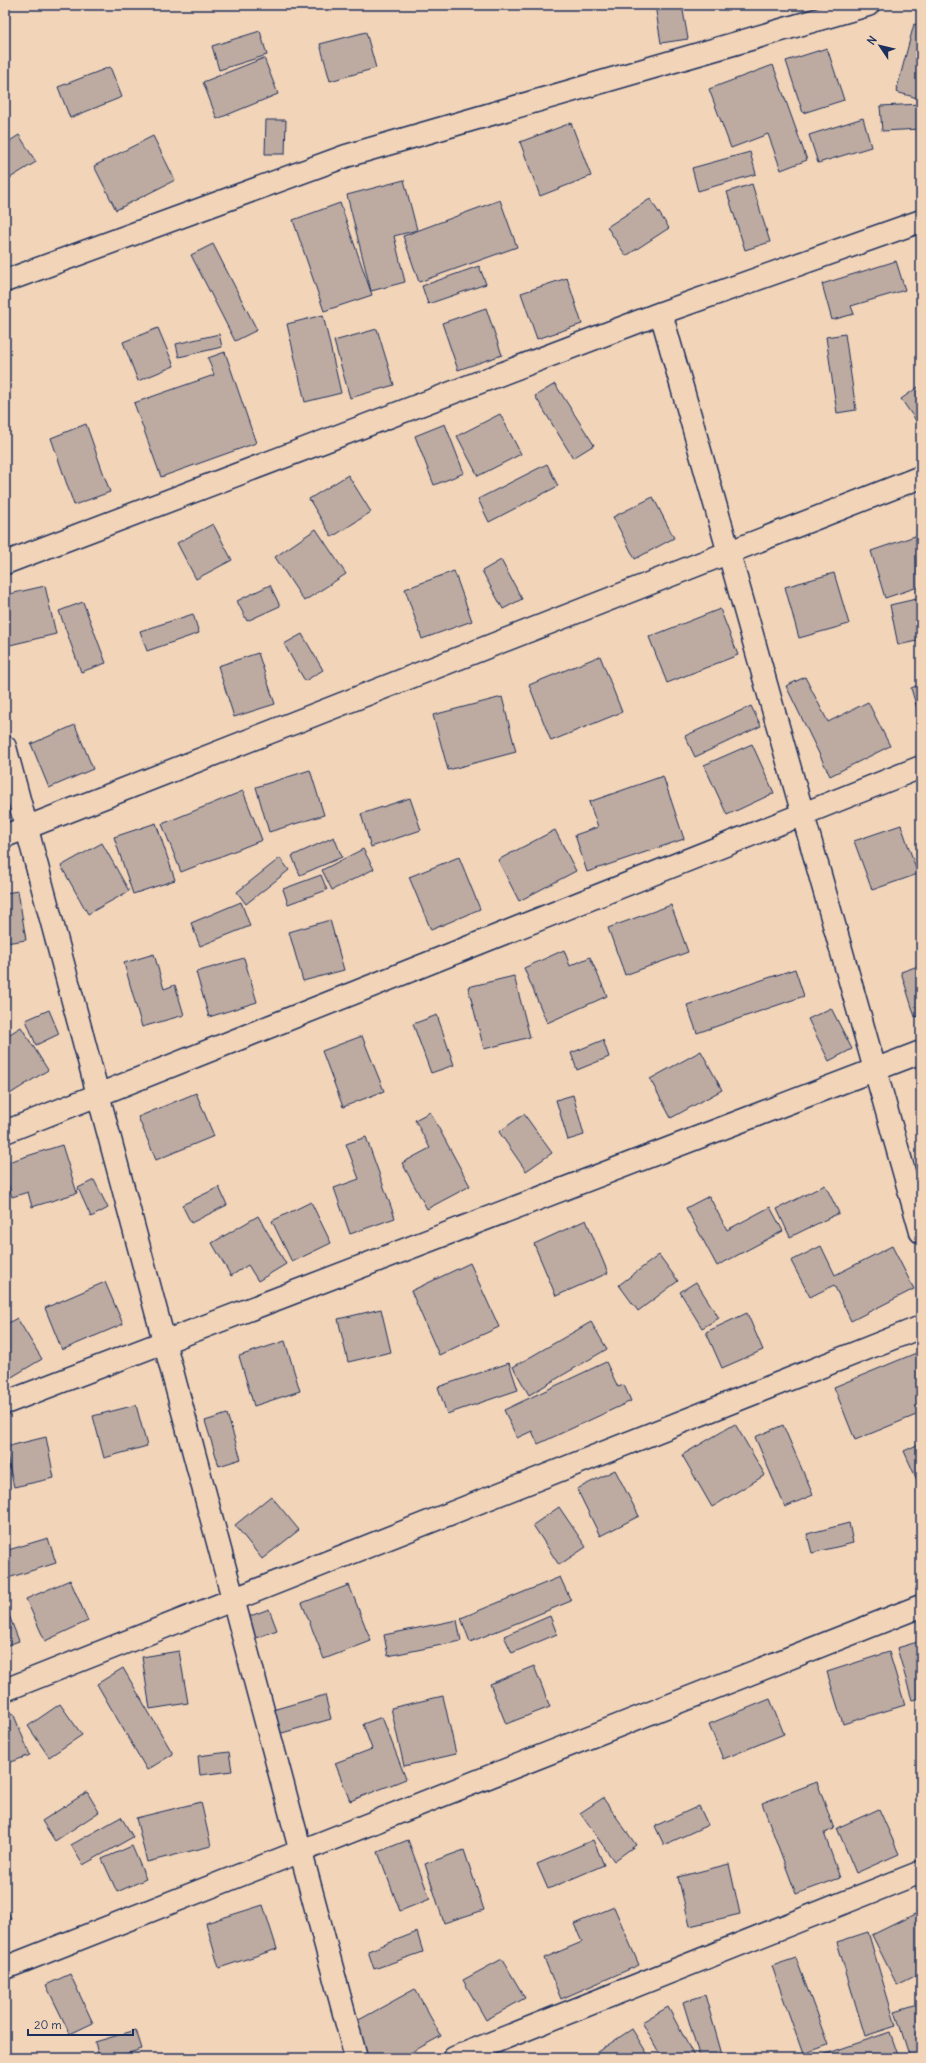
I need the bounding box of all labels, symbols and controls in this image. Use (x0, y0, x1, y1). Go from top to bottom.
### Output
north arrow (860, 26, 900, 66)
text: N (864, 33, 880, 47)
scale bar (28, 2011, 133, 2037)
text: 20 m (34, 2017, 62, 2032)

